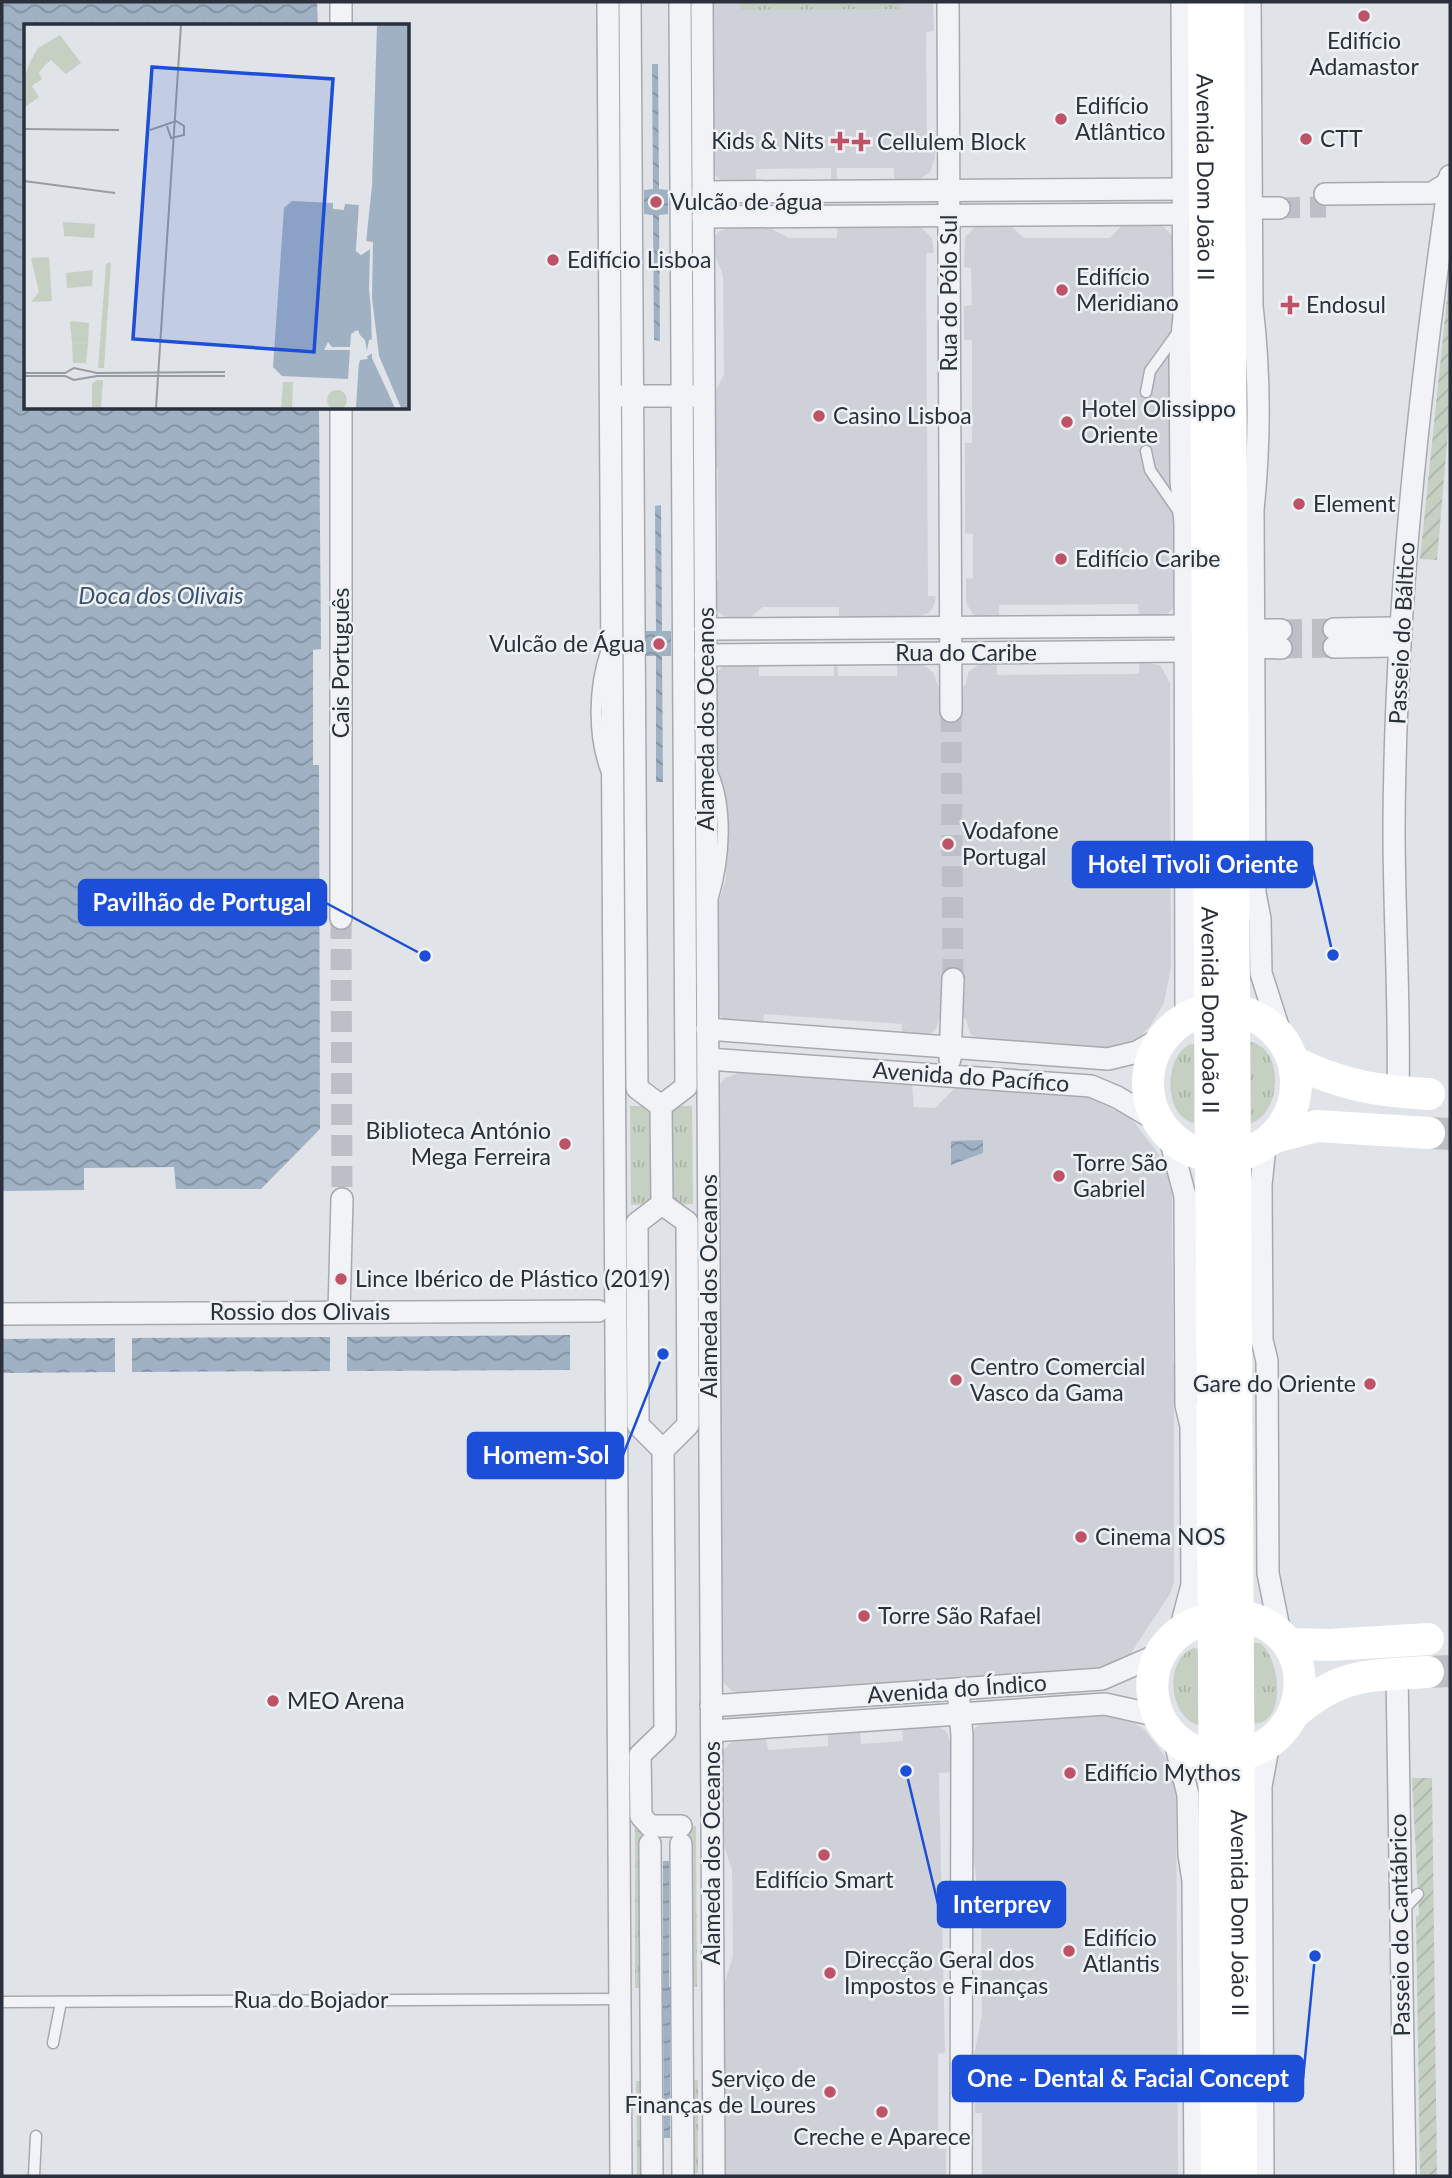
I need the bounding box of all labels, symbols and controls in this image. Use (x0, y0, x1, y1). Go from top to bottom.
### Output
marker: Edifício Adamastor (1356, 8, 1372, 24)
inset map (24, 24, 410, 410)
place label: Edifício Adamastor (1309, 26, 1419, 80)
street label: Avenida Dom João II (1191, 73, 1221, 281)
place label: Edifício Atlântico (1075, 91, 1166, 145)
marker: Edifício Atlântico (1053, 111, 1069, 127)
place label: CTT (1320, 124, 1363, 152)
place label: Kids & Nits (711, 126, 824, 154)
place label: Cellulem Block (877, 127, 1026, 155)
marker: Kids & Nits (830, 131, 850, 151)
marker: CTT (1298, 131, 1314, 147)
marker: Cellulem Block (851, 132, 871, 152)
place label: Vulcão de água (670, 187, 823, 215)
marker: Vulcão de água (648, 194, 664, 210)
street label: Rua do Pólo Sul (934, 215, 962, 372)
place label: Edifício Lisboa (567, 245, 711, 273)
marker: Edifício Lisboa (545, 252, 561, 268)
place label: Edifício Meridiano (1076, 262, 1179, 316)
marker: Edifício Meridiano (1054, 282, 1070, 298)
place label: Endosul (1306, 290, 1386, 318)
marker: Endosul (1280, 295, 1300, 315)
place label: Hotel Olissippo Oriente (1081, 394, 1236, 448)
place label: Casino Lisboa (833, 401, 972, 429)
marker: Casino Lisboa (811, 408, 827, 424)
marker: Hotel Olissippo Oriente (1059, 414, 1075, 430)
place label: Element (1313, 489, 1396, 517)
marker: Element (1291, 496, 1307, 512)
street label: Passeio do Báltico (1382, 541, 1420, 725)
place label: Edifício Caribe (1075, 544, 1221, 572)
marker: Edifício Caribe (1053, 551, 1069, 567)
water label: Doca dos Olivais (78, 580, 244, 609)
street label: Cais Português (326, 588, 354, 738)
street label: Alameda dos Oceanos (691, 607, 719, 831)
place label: Vulcão de Água (489, 629, 645, 657)
marker: Vulcão de Água (651, 636, 667, 652)
street label: Rua do Caribe (895, 638, 1037, 666)
place label: Vodafone Portugal (962, 816, 1059, 870)
marker: Vodafone Portugal (940, 836, 956, 852)
callout: Hotel Tivoli Oriente (1073, 842, 1312, 887)
text: Hotel Tivoli Oriente (1088, 849, 1299, 878)
callout: Pavilhão de Portugal (79, 880, 326, 925)
text: Pavilhão de Portugal (92, 887, 312, 916)
street label: Avenida Dom João II (1196, 906, 1226, 1114)
street label: Avenida do Pacífico (872, 1055, 1070, 1097)
place label: Biblioteca António Mega Ferreira (366, 1116, 551, 1170)
marker: Biblioteca António Mega Ferreira (557, 1136, 573, 1152)
place label: Torre São Gabriel (1073, 1148, 1168, 1202)
marker: Torre São Gabriel (1051, 1168, 1067, 1184)
street label: Alameda dos Oceanos (694, 1174, 722, 1398)
place label: Lince Ibérico de Plástico (2019) (355, 1264, 670, 1292)
marker: Lince Ibérico de Plástico (2019) (333, 1271, 349, 1287)
street label: Rossio dos Olivais (210, 1297, 390, 1325)
place label: Centro Comercial Vasco da Gama (970, 1352, 1146, 1406)
place label: Gare do Oriente (1193, 1369, 1356, 1397)
marker: Centro Comercial Vasco da Gama (948, 1372, 964, 1388)
marker: Gare do Oriente (1362, 1376, 1378, 1392)
callout: Homem-Sol (468, 1433, 623, 1478)
text: Homem-Sol (483, 1440, 609, 1469)
place label: Cinema NOS (1095, 1522, 1226, 1550)
marker: Cinema NOS (1073, 1529, 1089, 1545)
place label: Torre São Rafael (878, 1601, 1041, 1629)
marker: Torre São Rafael (856, 1608, 872, 1624)
street label: Avenida do Índico (866, 1668, 1048, 1708)
place label: MEO Arena (287, 1686, 405, 1714)
marker: MEO Arena (265, 1693, 281, 1709)
street label: Alameda dos Oceanos (697, 1741, 725, 1965)
place label: Edifício Mythos (1084, 1758, 1241, 1786)
marker: Edifício Mythos (1062, 1765, 1078, 1781)
street label: Avenida Dom João II (1226, 1809, 1255, 2017)
street label: Passeio do Cantábrico (1383, 1813, 1415, 2037)
marker: Edifício Smart (816, 1847, 832, 1863)
place label: Edifício Smart (755, 1865, 894, 1893)
callout: Interprev (938, 1882, 1065, 1927)
text: Interprev (953, 1889, 1051, 1918)
place label: Edifício Atlantis (1083, 1923, 1160, 1977)
marker: Edifício Atlantis (1061, 1943, 1077, 1959)
place label: Direcção Geral dos Impostos e Finanças (844, 1945, 1048, 1999)
marker: Direcção Geral dos Impostos e Finanças (822, 1965, 838, 1981)
street label: Rua do Bojador (234, 1985, 389, 2013)
callout: One - Dental & Facial Concept (953, 2056, 1303, 2101)
text: One - Dental & Facial Concept (967, 2063, 1289, 2092)
place label: Serviço de Finanças de Loures (624, 2064, 816, 2118)
marker: Serviço de Finanças de Loures (822, 2084, 838, 2100)
marker: Creche e Aparece (874, 2104, 890, 2120)
place label: Creche e Aparece (793, 2122, 971, 2150)

